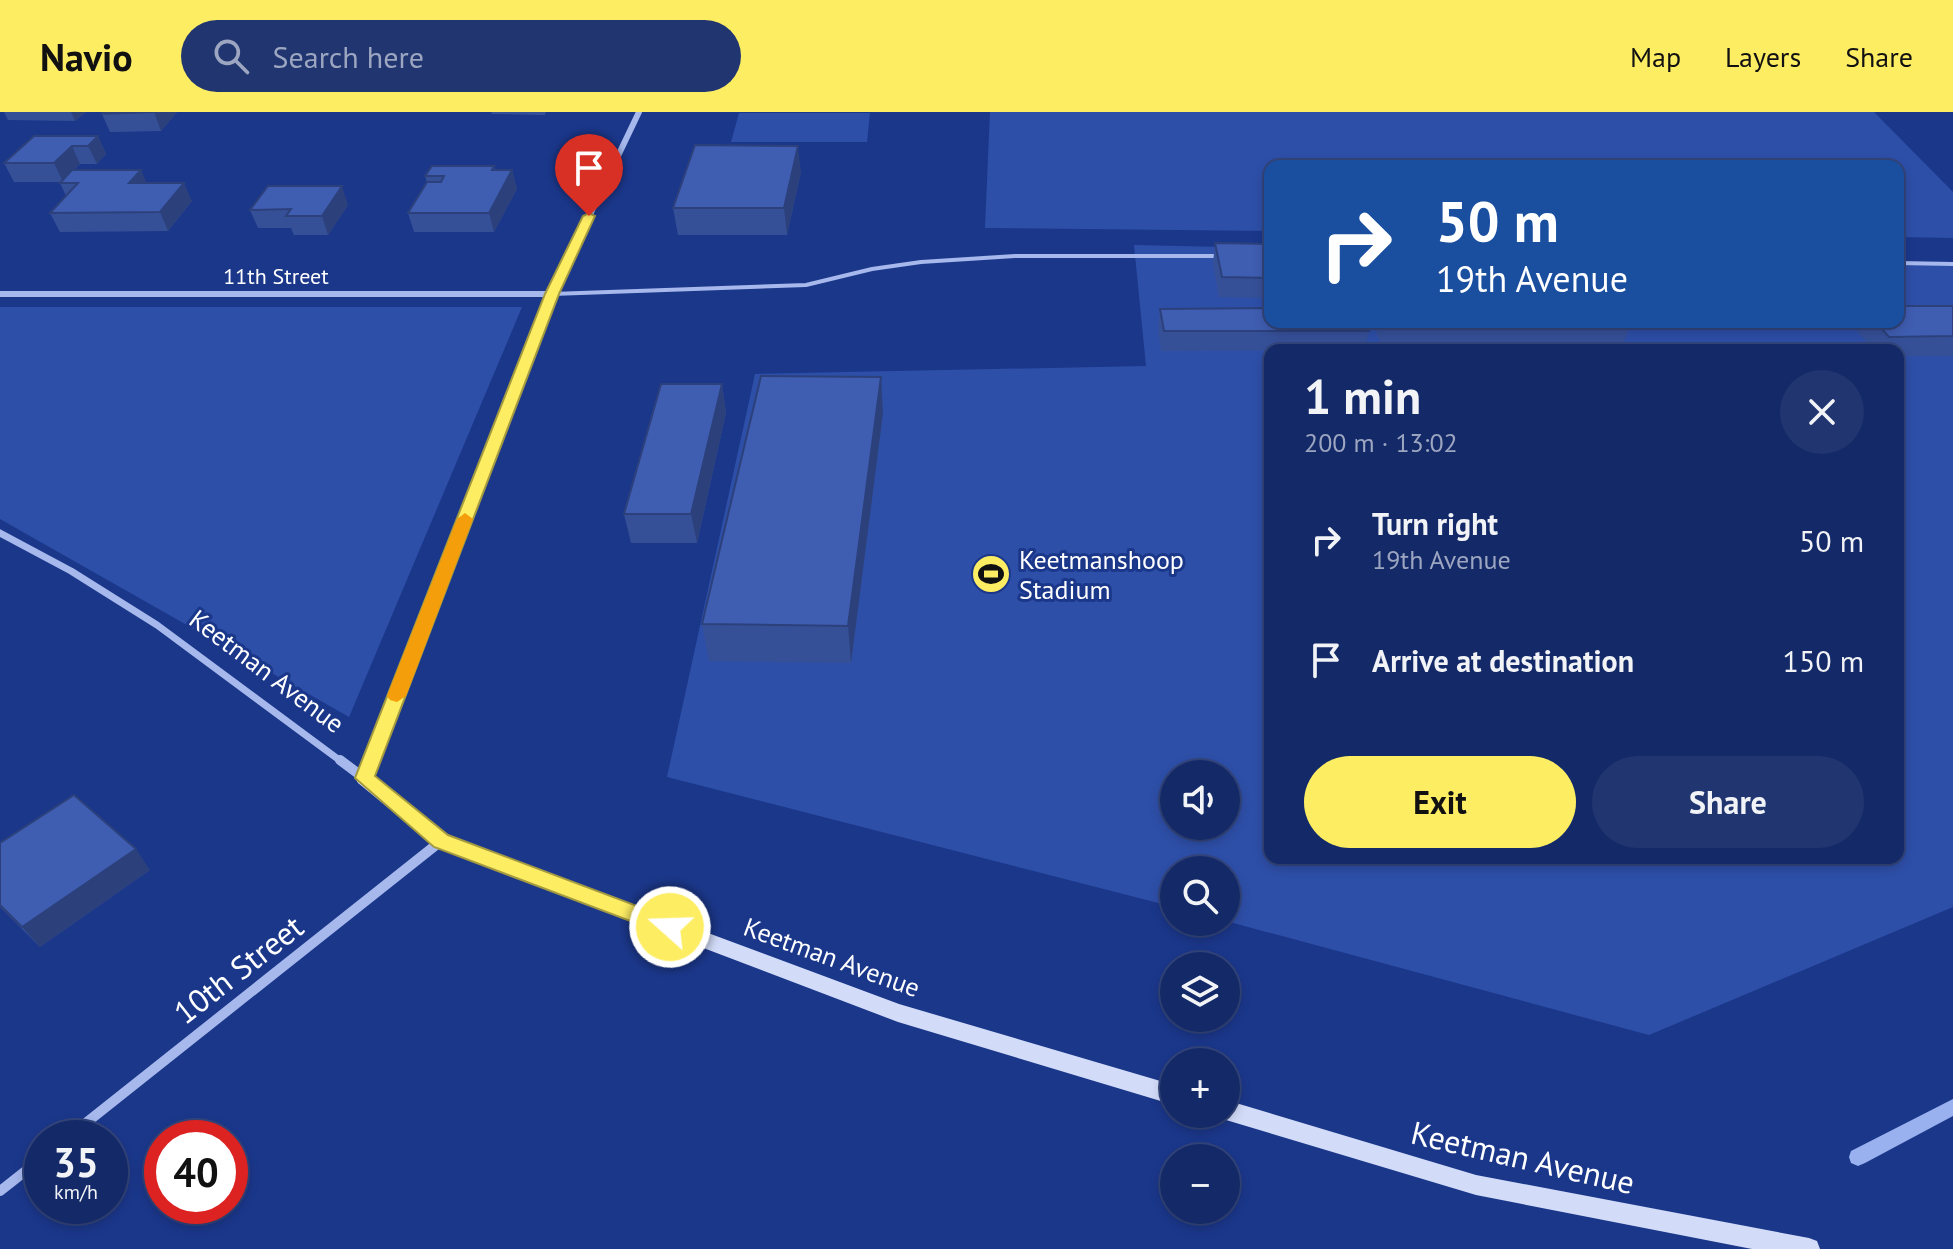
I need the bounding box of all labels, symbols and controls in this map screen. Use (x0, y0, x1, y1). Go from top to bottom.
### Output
search box (181, 20, 741, 92)
text: Navio (40, 32, 133, 81)
icon: search (209, 34, 253, 78)
text: Search here (273, 37, 424, 76)
text: Map (1630, 38, 1681, 75)
text: Layers (1725, 38, 1801, 75)
text: Share (1845, 38, 1913, 75)
pin (555, 134, 623, 216)
icon: arrive (567, 146, 611, 190)
text: 50 m (1436, 185, 1559, 257)
icon: right (1304, 192, 1408, 296)
text: 19th Avenue (1436, 255, 1628, 302)
street label: 11th Street (223, 262, 329, 290)
text: 1 min (1304, 365, 1421, 427)
button: close (1780, 370, 1864, 454)
text: 200 m · 13:02 (1304, 426, 1458, 459)
text: Turn right (1372, 504, 1498, 543)
icon: right (1304, 518, 1348, 562)
text: 50 m (1799, 521, 1864, 560)
place label: Keetmanshoop Stadium (1019, 543, 1184, 606)
text: 19th Avenue (1372, 543, 1511, 576)
sports icon: Keetmanshoop Stadium (970, 553, 1012, 595)
street label: Keetman Avenue (183, 602, 351, 740)
icon: arrive (1304, 638, 1348, 682)
text: Arrive at destination (1372, 641, 1634, 680)
text: 150 m (1783, 641, 1864, 680)
button: Exit (1304, 756, 1576, 848)
button: Share (1592, 756, 1864, 848)
map controls (1160, 760, 1240, 1224)
button: sound (1160, 760, 1240, 840)
button: search (1160, 856, 1240, 936)
position arrow (628, 885, 712, 969)
street label: 10th Street (165, 905, 312, 1033)
street label: Keetman Avenue (739, 910, 925, 1004)
button: layers (1160, 952, 1240, 1032)
button: + (1160, 1048, 1240, 1128)
street label: Keetman Avenue (1407, 1111, 1639, 1203)
speed limit sign: 40 (144, 1120, 248, 1224)
text: 35 (53, 1136, 99, 1188)
button: − (1160, 1144, 1240, 1224)
text: km/h (54, 1179, 98, 1205)

